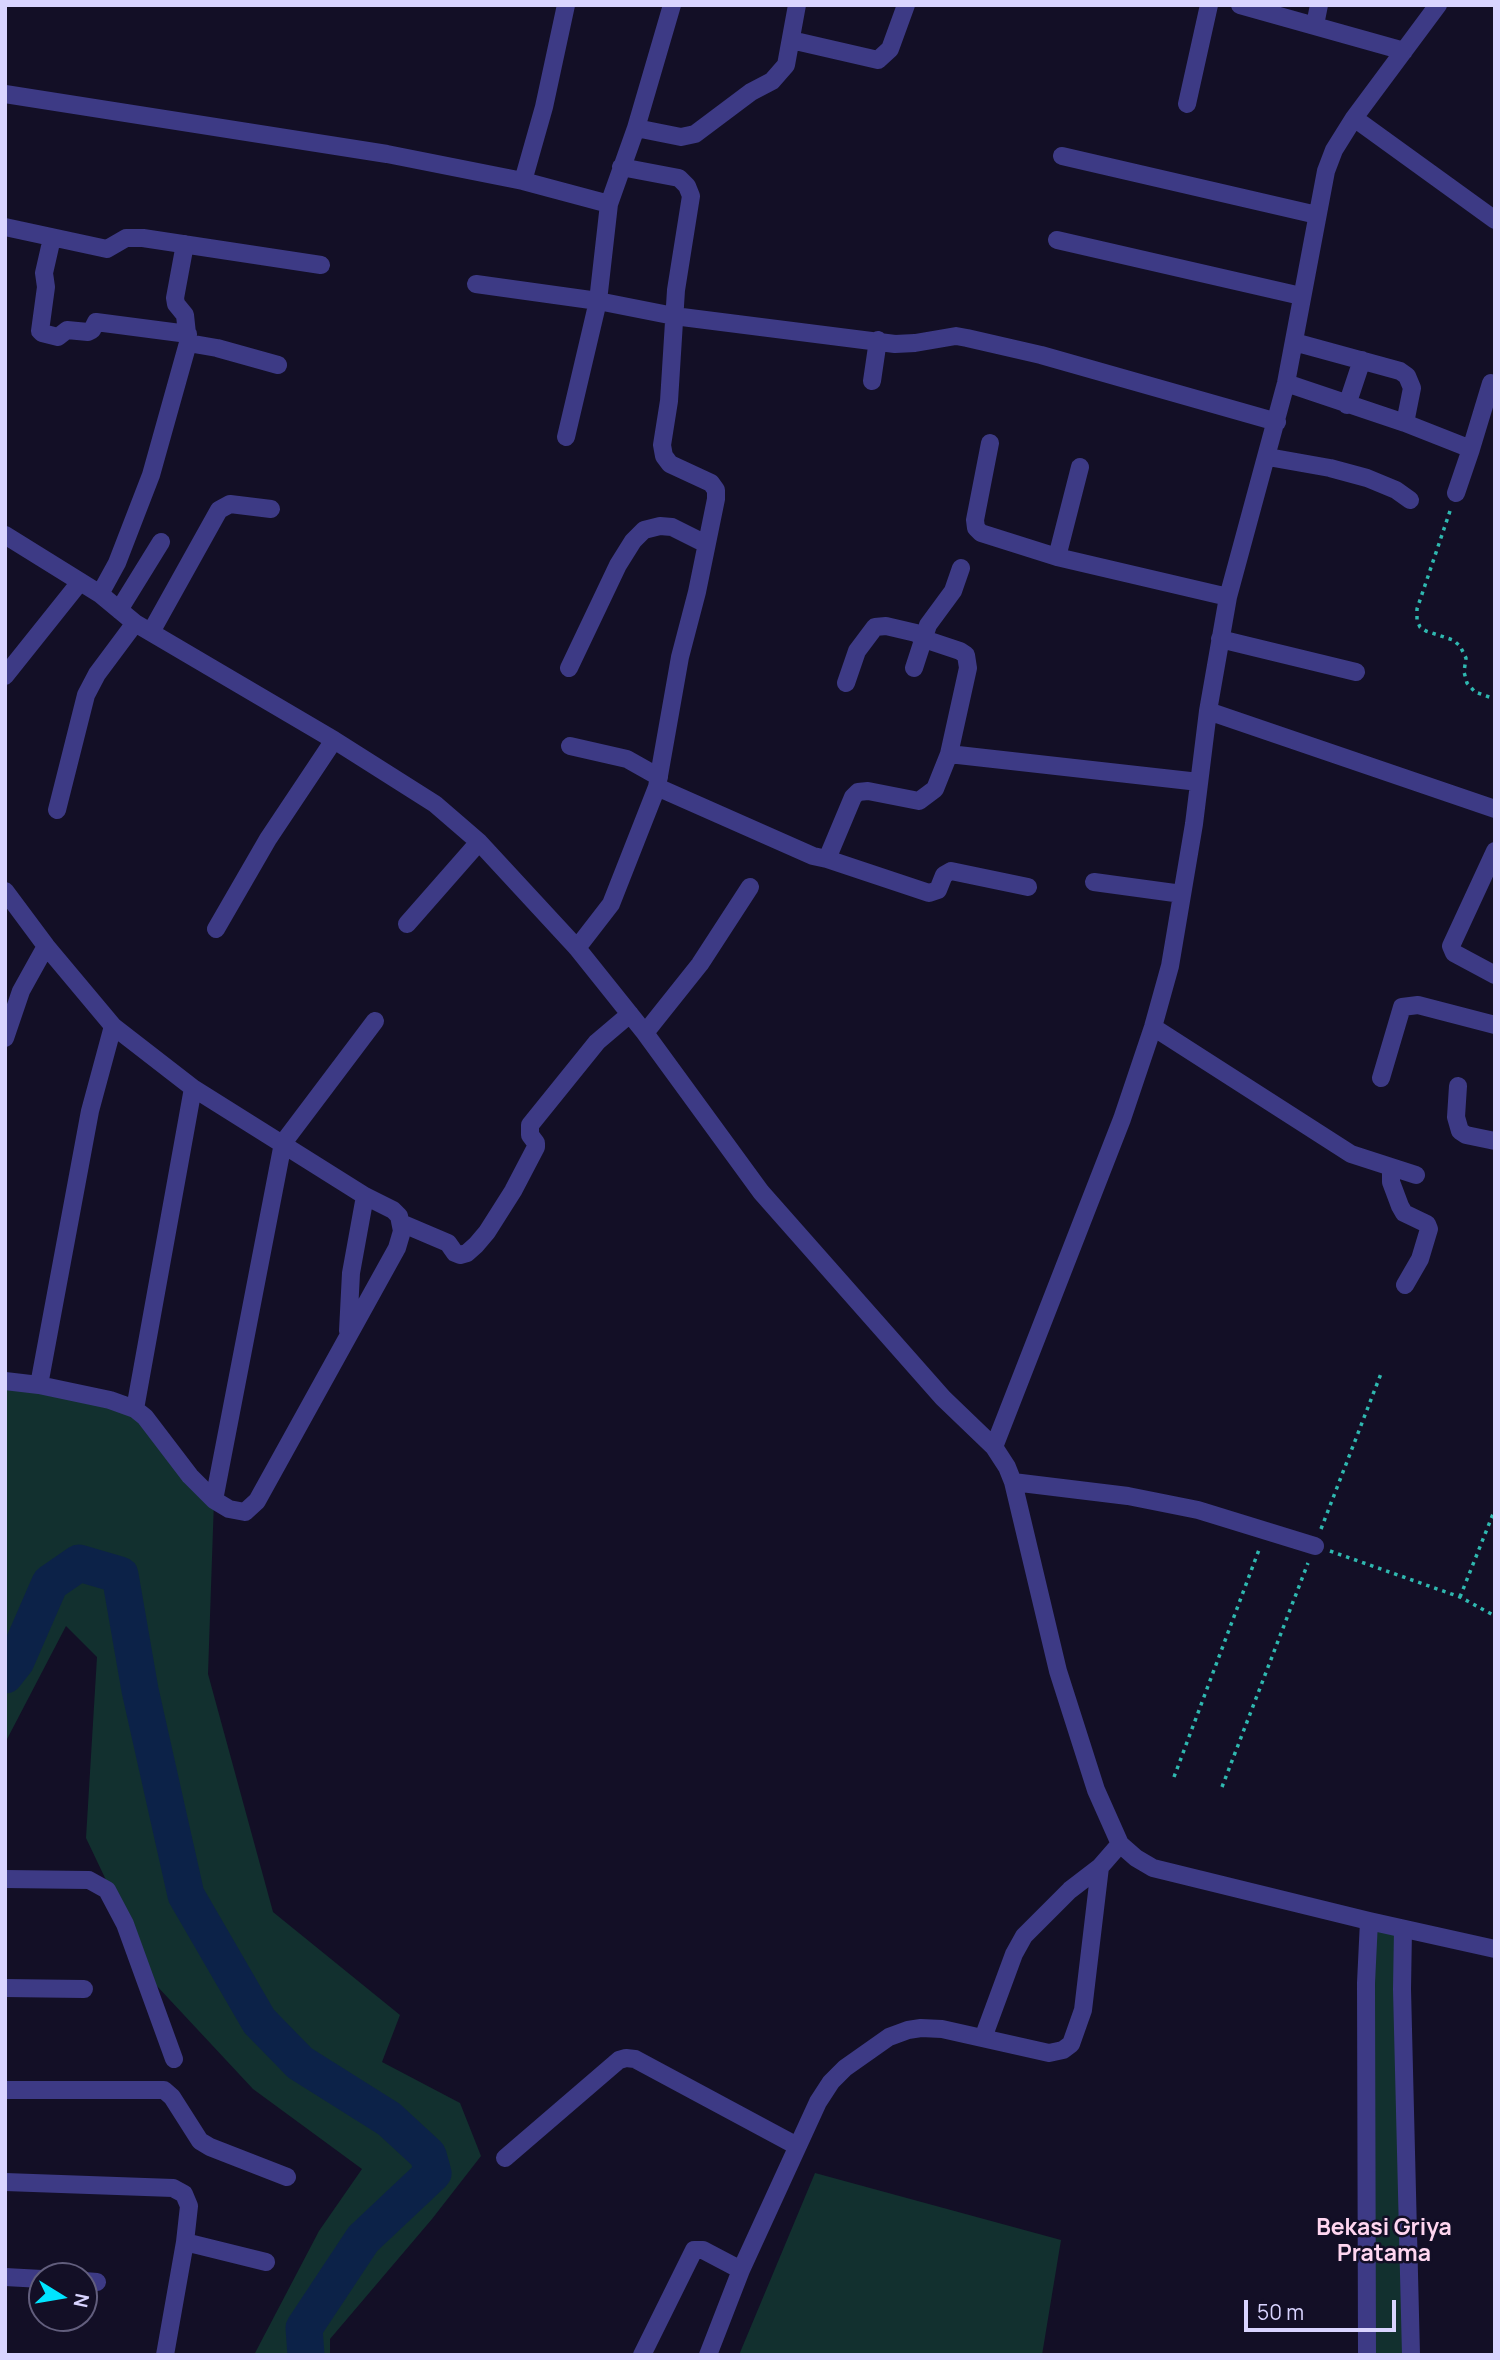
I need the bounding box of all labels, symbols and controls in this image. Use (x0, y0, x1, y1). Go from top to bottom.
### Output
district label: Bekasi Griya Pratama (1316, 2215, 1452, 2269)
north arrow (28, 2262, 98, 2332)
scale bar (1248, 2286, 1400, 2330)
text: N (68, 2291, 96, 2310)
text: 50 m (1257, 2298, 1304, 2326)

